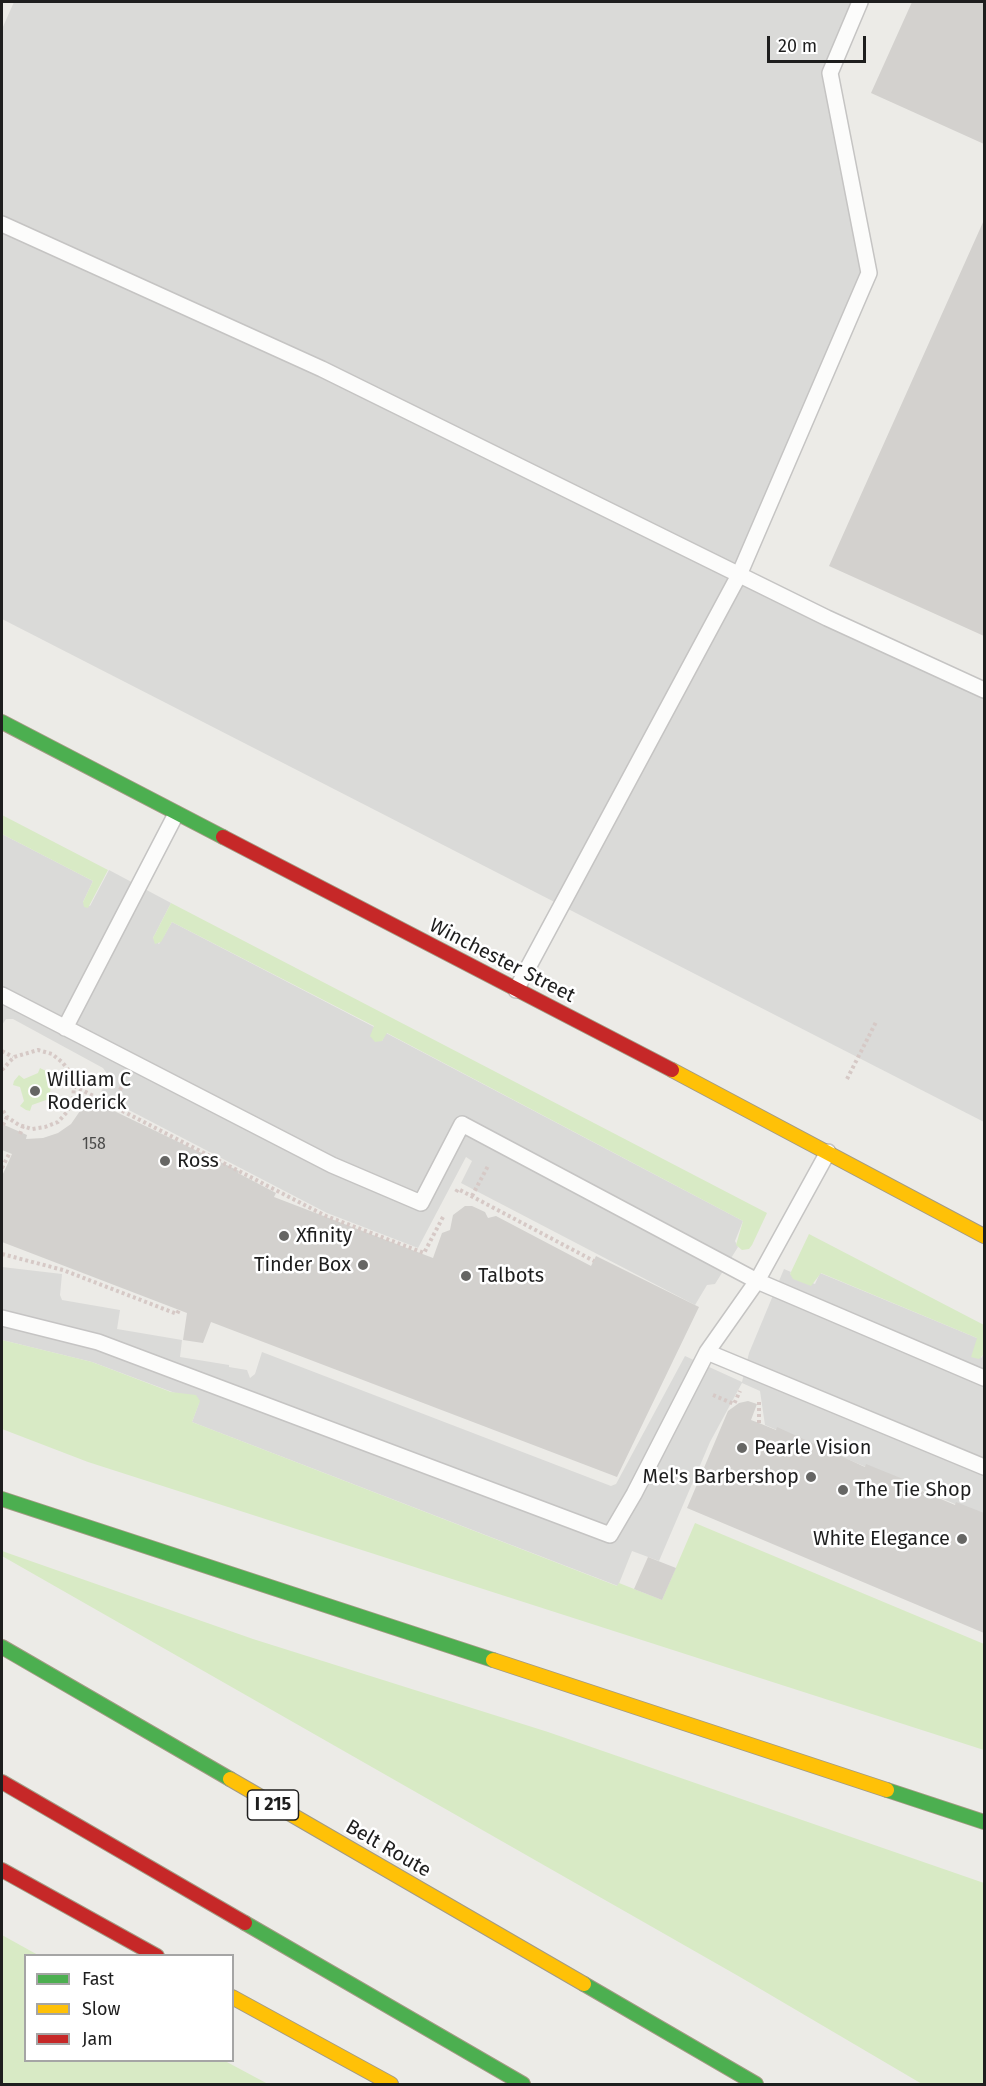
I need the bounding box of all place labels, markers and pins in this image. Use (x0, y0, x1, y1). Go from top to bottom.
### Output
place label: William C Roderick (47, 1068, 131, 1115)
marker: William C Roderick (28, 1084, 42, 1098)
place label: Ross (177, 1149, 219, 1173)
marker: Ross (158, 1154, 172, 1168)
place label: Xfinity (296, 1224, 352, 1248)
marker: Xfinity (277, 1229, 291, 1243)
place label: Tinder Box (254, 1253, 351, 1277)
marker: Tinder Box (356, 1258, 370, 1272)
place label: Talbots (478, 1264, 544, 1288)
marker: Talbots (459, 1269, 473, 1283)
place label: Pearle Vision (754, 1436, 871, 1460)
marker: Pearle Vision (735, 1441, 749, 1455)
place label: Mel's Barbershop (643, 1465, 799, 1489)
marker: Mel's Barbershop (804, 1470, 818, 1484)
place label: The Tie Shop (855, 1478, 972, 1502)
marker: The Tie Shop (836, 1483, 850, 1497)
place label: White Elegance (813, 1527, 950, 1551)
marker: White Elegance (955, 1532, 969, 1546)

